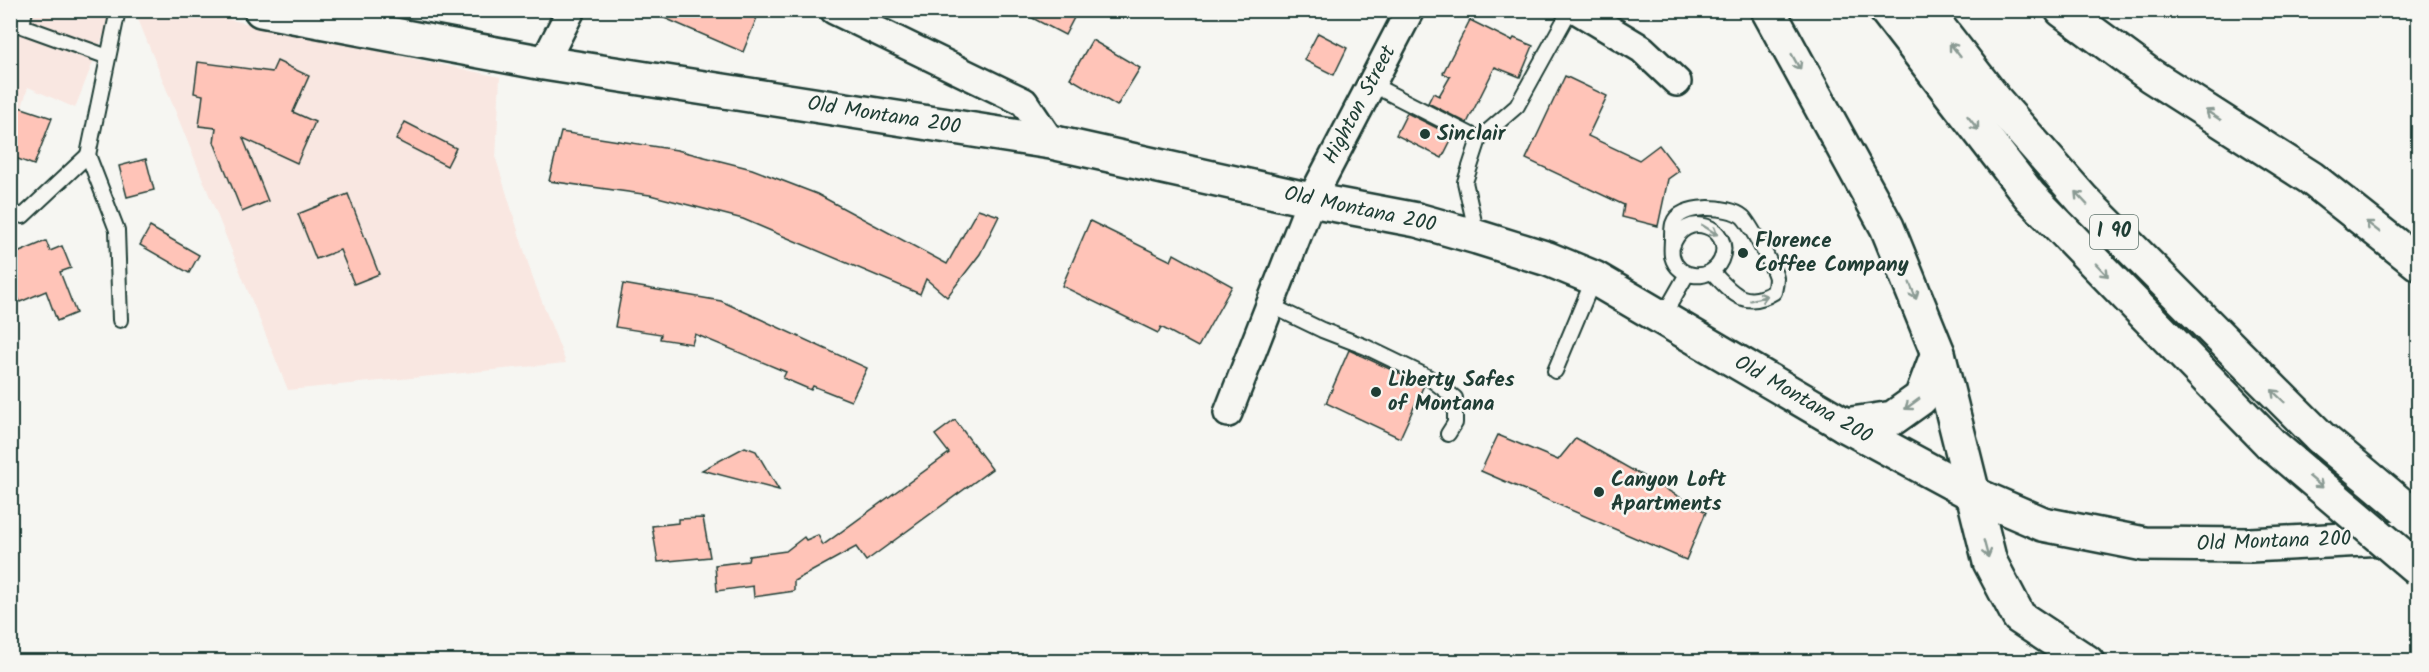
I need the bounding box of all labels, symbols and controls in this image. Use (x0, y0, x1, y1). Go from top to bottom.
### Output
street label: Highton Street (1315, 39, 1406, 170)
one-way arrow (1949, 42, 1962, 58)
one-way arrow (1790, 53, 1802, 70)
street label: Old Montana 200 (805, 88, 963, 144)
one-way arrow (2205, 109, 2222, 121)
one-way arrow (1967, 115, 1980, 131)
place label: Sinclair (1437, 118, 1507, 151)
marker: Sinclair (1418, 127, 1432, 141)
street label: Old Montana 200 (1281, 178, 1439, 242)
one-way arrow (2074, 191, 2089, 206)
road number: I 90 (2090, 215, 2138, 249)
one-way arrow (2365, 220, 2381, 233)
one-way arrow (1701, 224, 1718, 237)
place label: Florence Coffee Company (1755, 225, 1909, 282)
marker: Florence Coffee Company (1736, 246, 1750, 260)
one-way arrow (2094, 262, 2109, 277)
one-way arrow (1908, 282, 1919, 300)
one-way arrow (1749, 291, 1768, 303)
street label: Old Montana 200 (1728, 347, 1878, 453)
place label: Liberty Safes of Montana (1388, 364, 1515, 421)
marker: Liberty Safes of Montana (1369, 385, 1383, 399)
one-way arrow (2270, 389, 2285, 404)
one-way arrow (1904, 398, 1920, 410)
place label: Canyon Loft Apartments (1611, 464, 1727, 521)
one-way arrow (2308, 475, 2324, 488)
marker: Canyon Loft Apartments (1592, 485, 1606, 499)
street label: Old Montana 200 (2196, 523, 2352, 561)
one-way arrow (1981, 539, 1993, 558)

